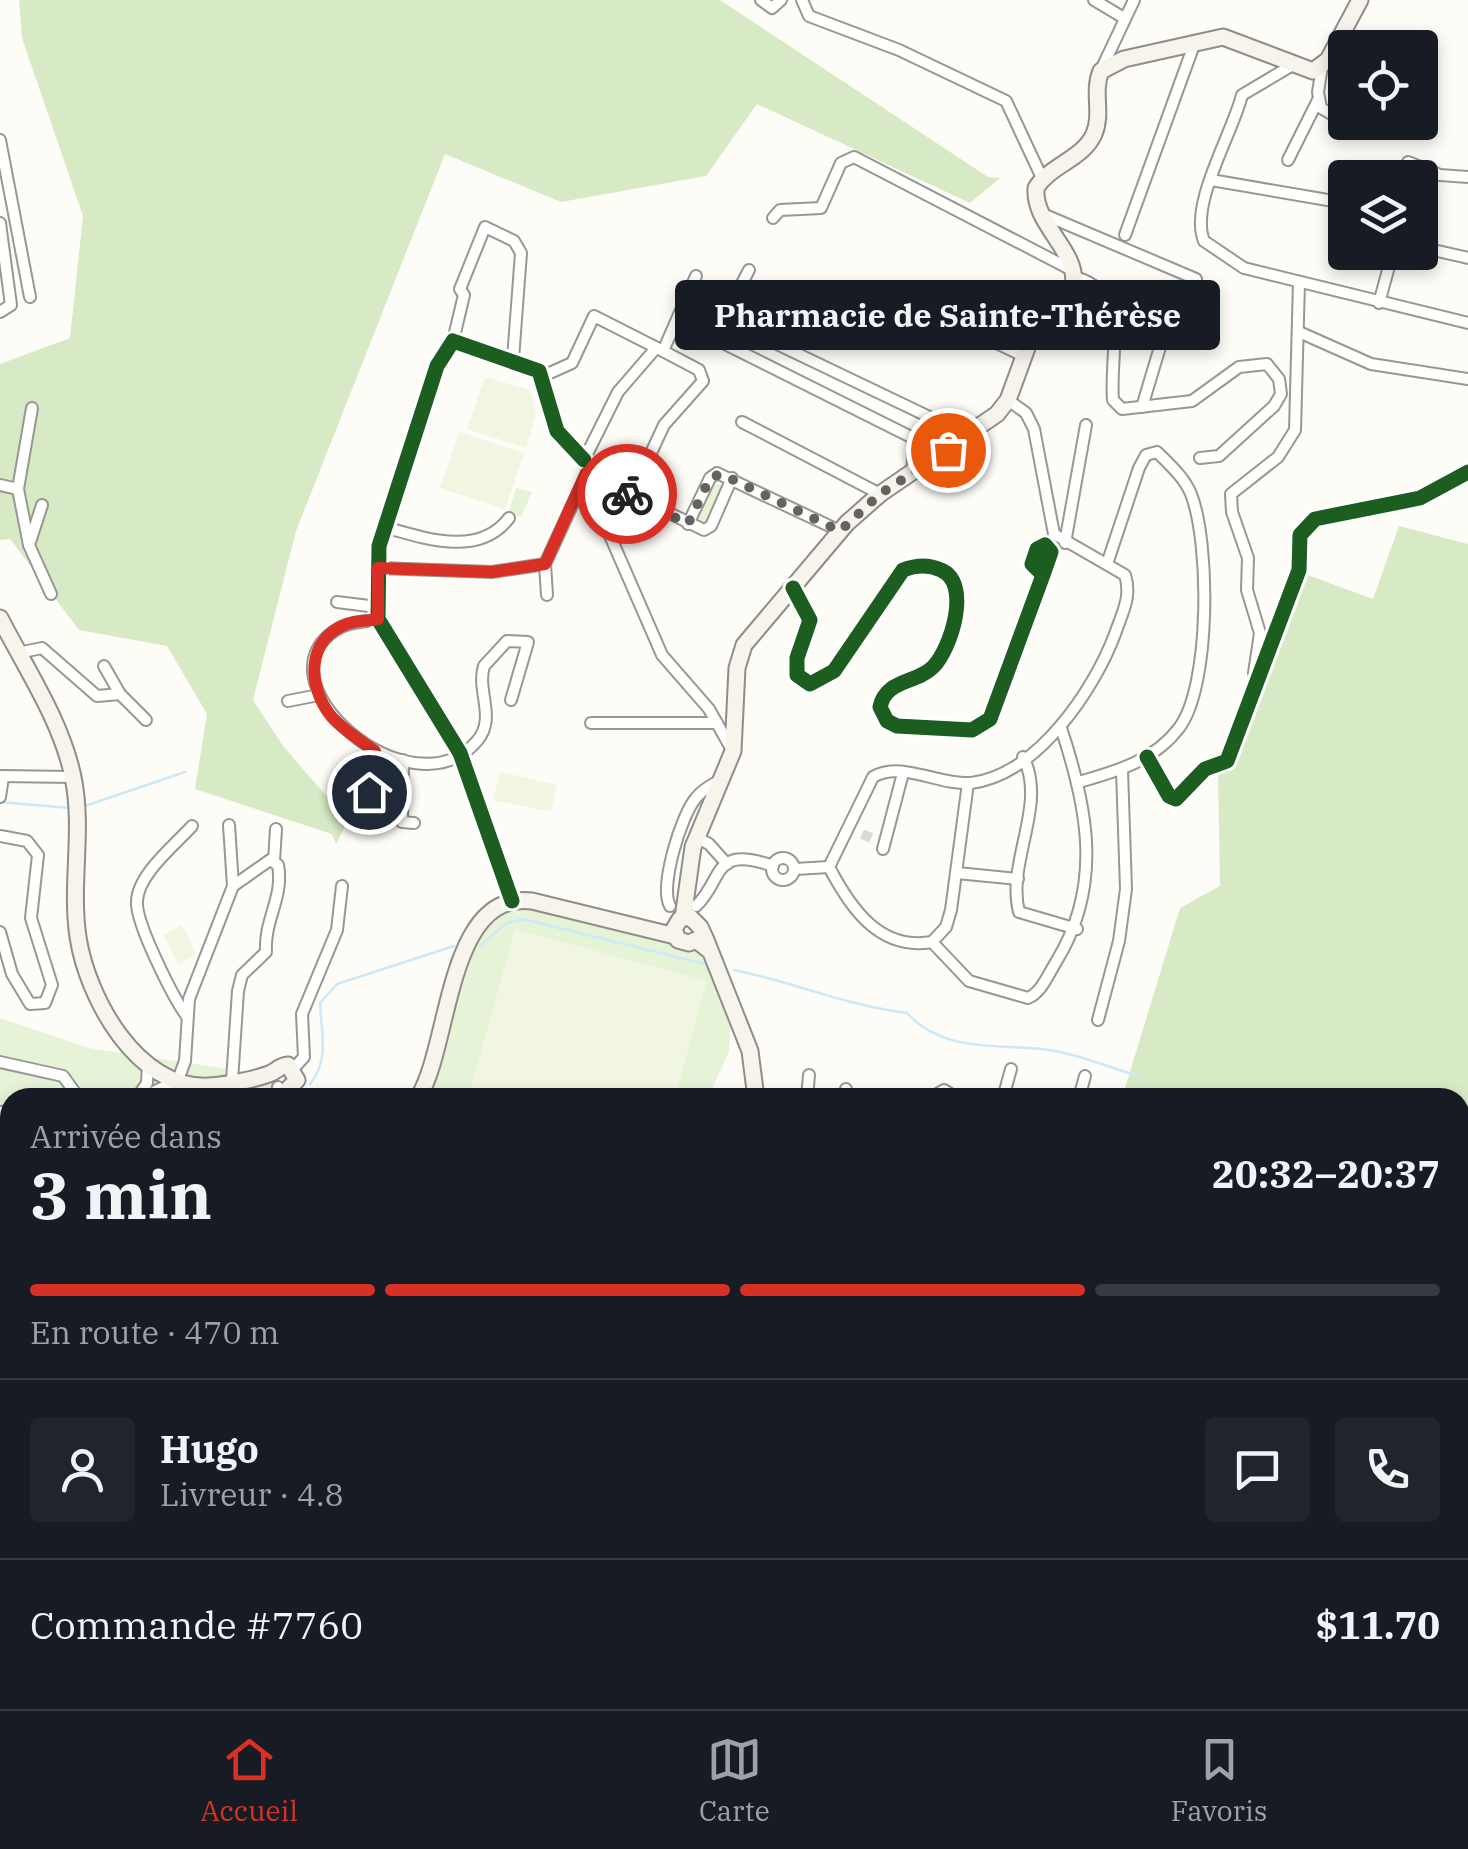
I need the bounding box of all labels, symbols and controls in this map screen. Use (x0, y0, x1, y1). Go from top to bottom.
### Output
map controls (1328, 30, 1438, 270)
button: locate (1328, 30, 1438, 140)
button: layers (1328, 160, 1438, 270)
callout: Pharmacie de Sainte-Thérèse (676, 280, 1220, 350)
text: Pharmacie de Sainte-Thérèse (714, 294, 1181, 336)
pin (906, 408, 991, 493)
icon: bag (921, 423, 976, 478)
courier (577, 444, 677, 544)
icon: bike (600, 467, 655, 522)
pin (327, 750, 412, 835)
icon: home (342, 765, 397, 820)
text: Arrivée dans (30, 1115, 222, 1157)
text: 20:32–20:37 (1212, 1149, 1440, 1198)
text: 3 min (30, 1152, 212, 1237)
text: En route · 470 m (30, 1311, 280, 1353)
button: person (30, 1417, 135, 1522)
button: chat (1205, 1417, 1310, 1522)
button: phone (1335, 1417, 1440, 1522)
text: Hugo (160, 1424, 259, 1473)
text: Livreur · 4.8 (160, 1473, 344, 1515)
text: Commande #7760 (30, 1600, 363, 1649)
text: $11.70 (1315, 1600, 1440, 1649)
tab: Accueil (201, 1732, 298, 1829)
tab: Carte (699, 1732, 770, 1829)
tab: Favoris (1171, 1732, 1267, 1829)

